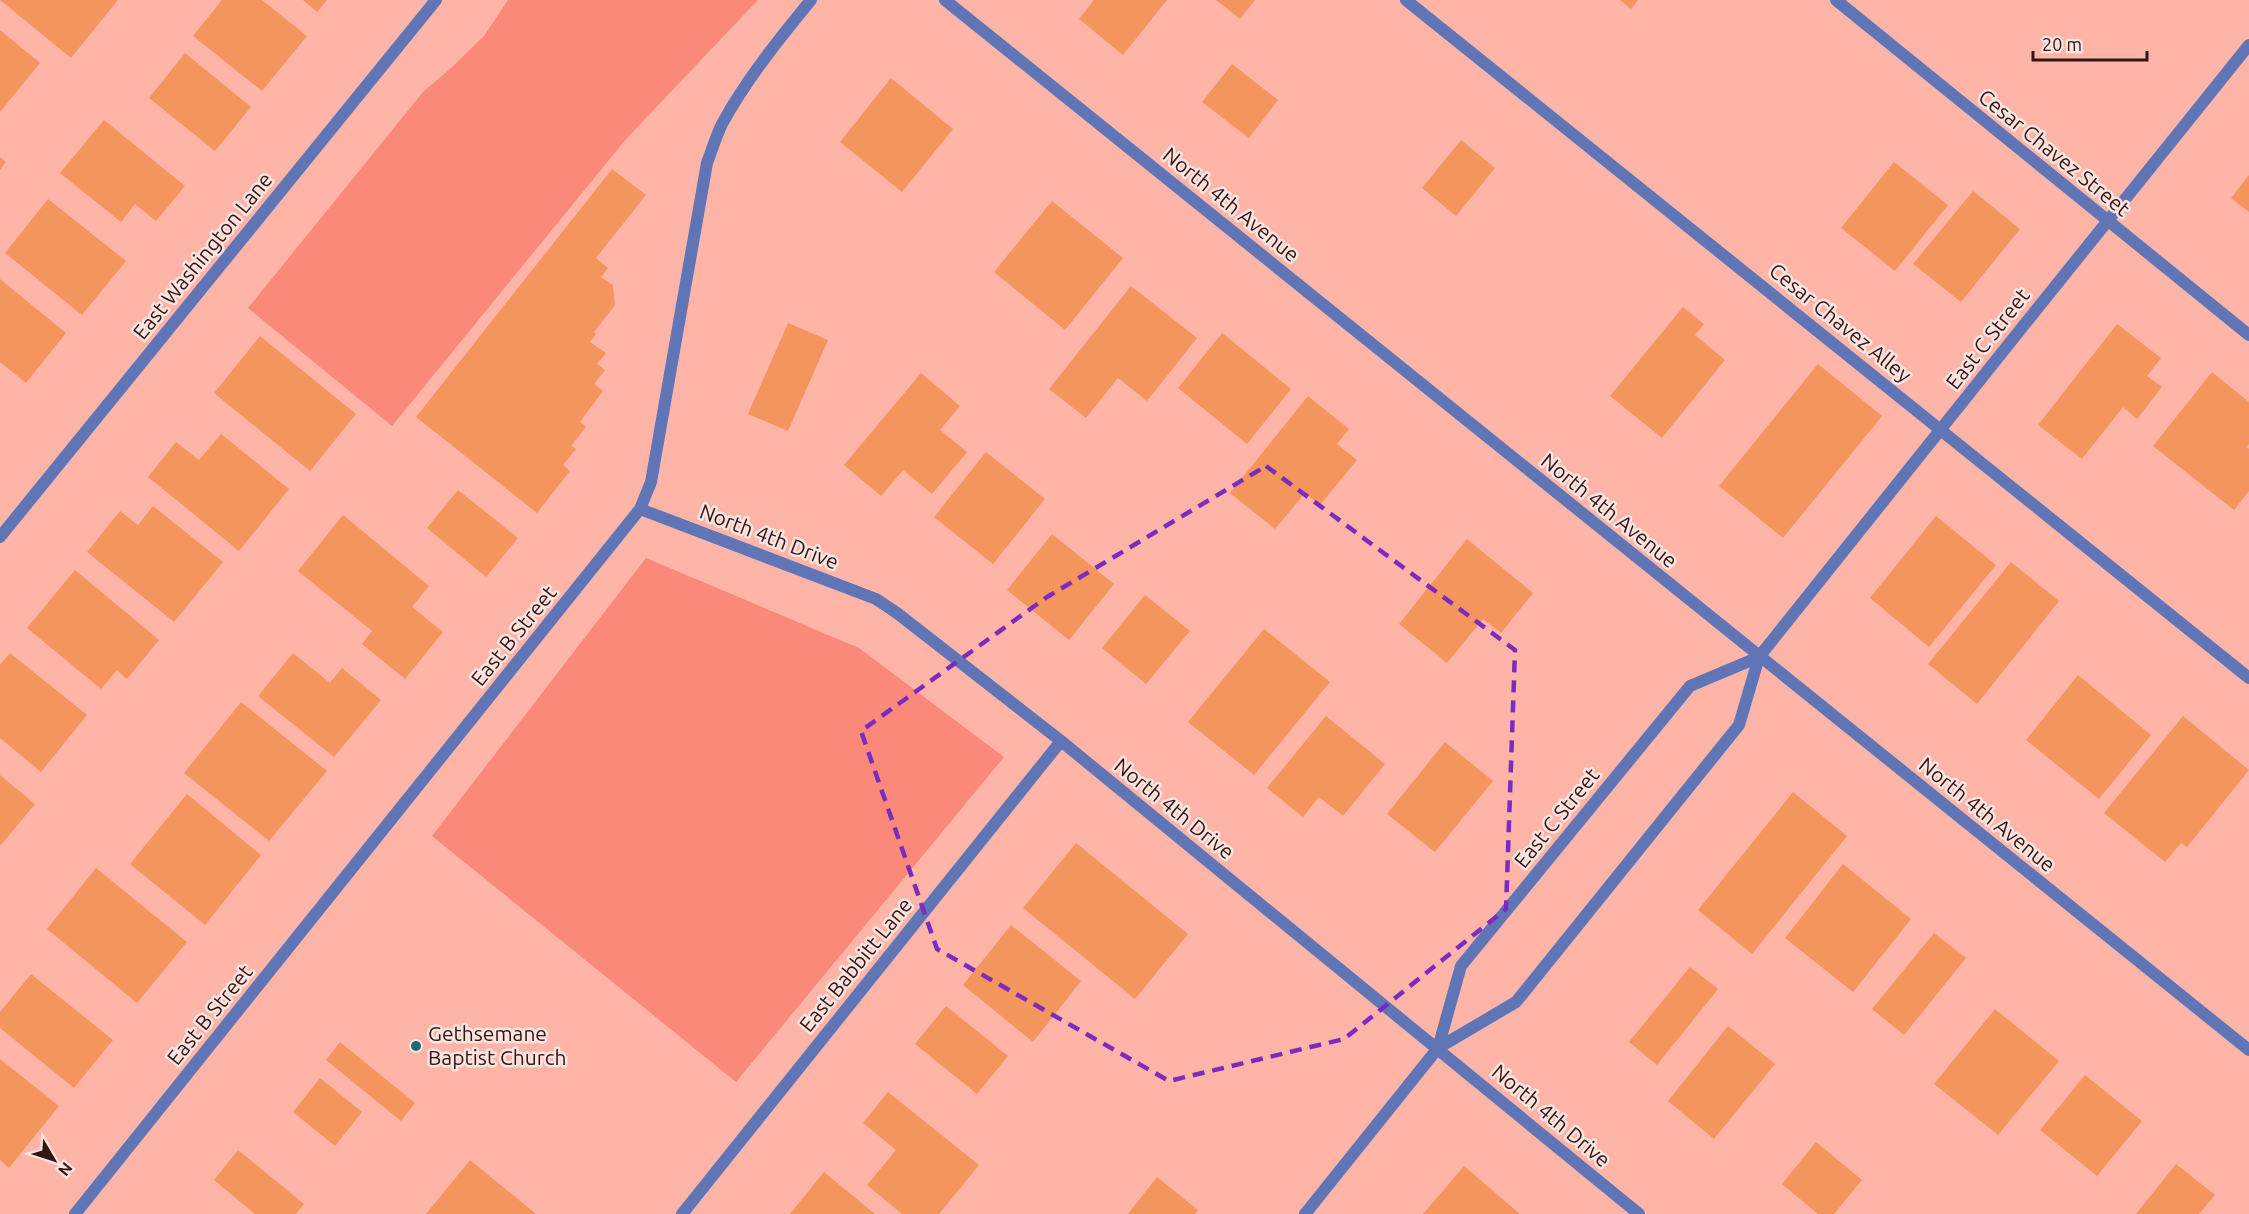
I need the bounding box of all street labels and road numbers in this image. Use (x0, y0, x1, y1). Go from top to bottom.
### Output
street label: Cesar Chavez Street (1974, 84, 2135, 221)
street label: North 4th Avenue (1159, 142, 1304, 266)
street label: East Washington Lane (128, 167, 277, 343)
street label: Cesar Chavez Alley (1765, 258, 1916, 387)
street label: East C Street (1940, 283, 2034, 393)
street label: North 4th Avenue (1537, 448, 1682, 572)
street label: North 4th Drive (697, 499, 842, 574)
street label: East B Street (466, 581, 561, 690)
street label: North 4th Avenue (1915, 752, 2060, 876)
street label: North 4th Drive (1110, 753, 1239, 864)
street label: East C Street (1509, 763, 1604, 872)
street label: East Babbitt Lane (794, 893, 916, 1036)
street label: East B Street (162, 960, 257, 1069)
street label: North 4th Drive (1488, 1059, 1616, 1172)

